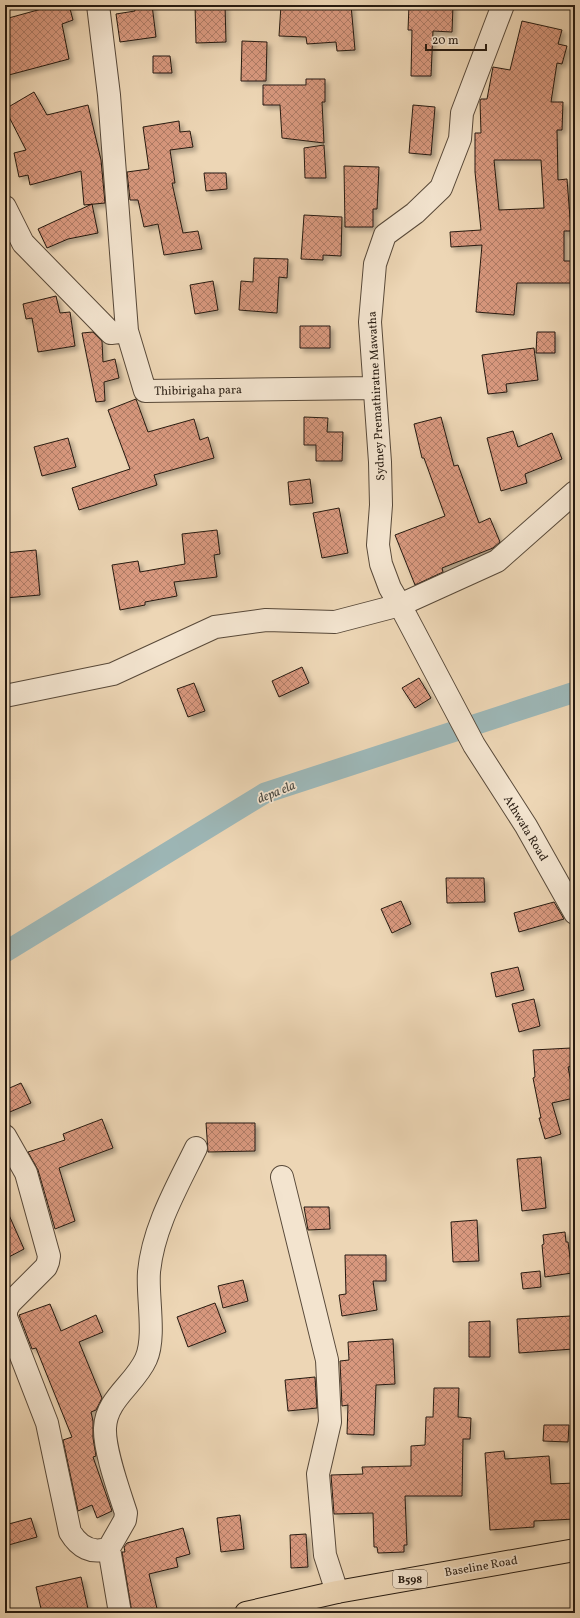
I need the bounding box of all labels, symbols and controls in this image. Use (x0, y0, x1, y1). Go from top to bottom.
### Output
scale bar (426, 26, 486, 52)
text: 20 m (432, 33, 459, 49)
street label: Sydney Premathiratne Mawatha (365, 311, 389, 481)
street label: Thibirigaha para (154, 382, 242, 400)
water label: depa ela (255, 777, 299, 809)
street label: Athwata Road (499, 793, 551, 865)
street label: Baseline Road (443, 1553, 519, 1581)
road number: B598 (393, 1570, 427, 1588)

